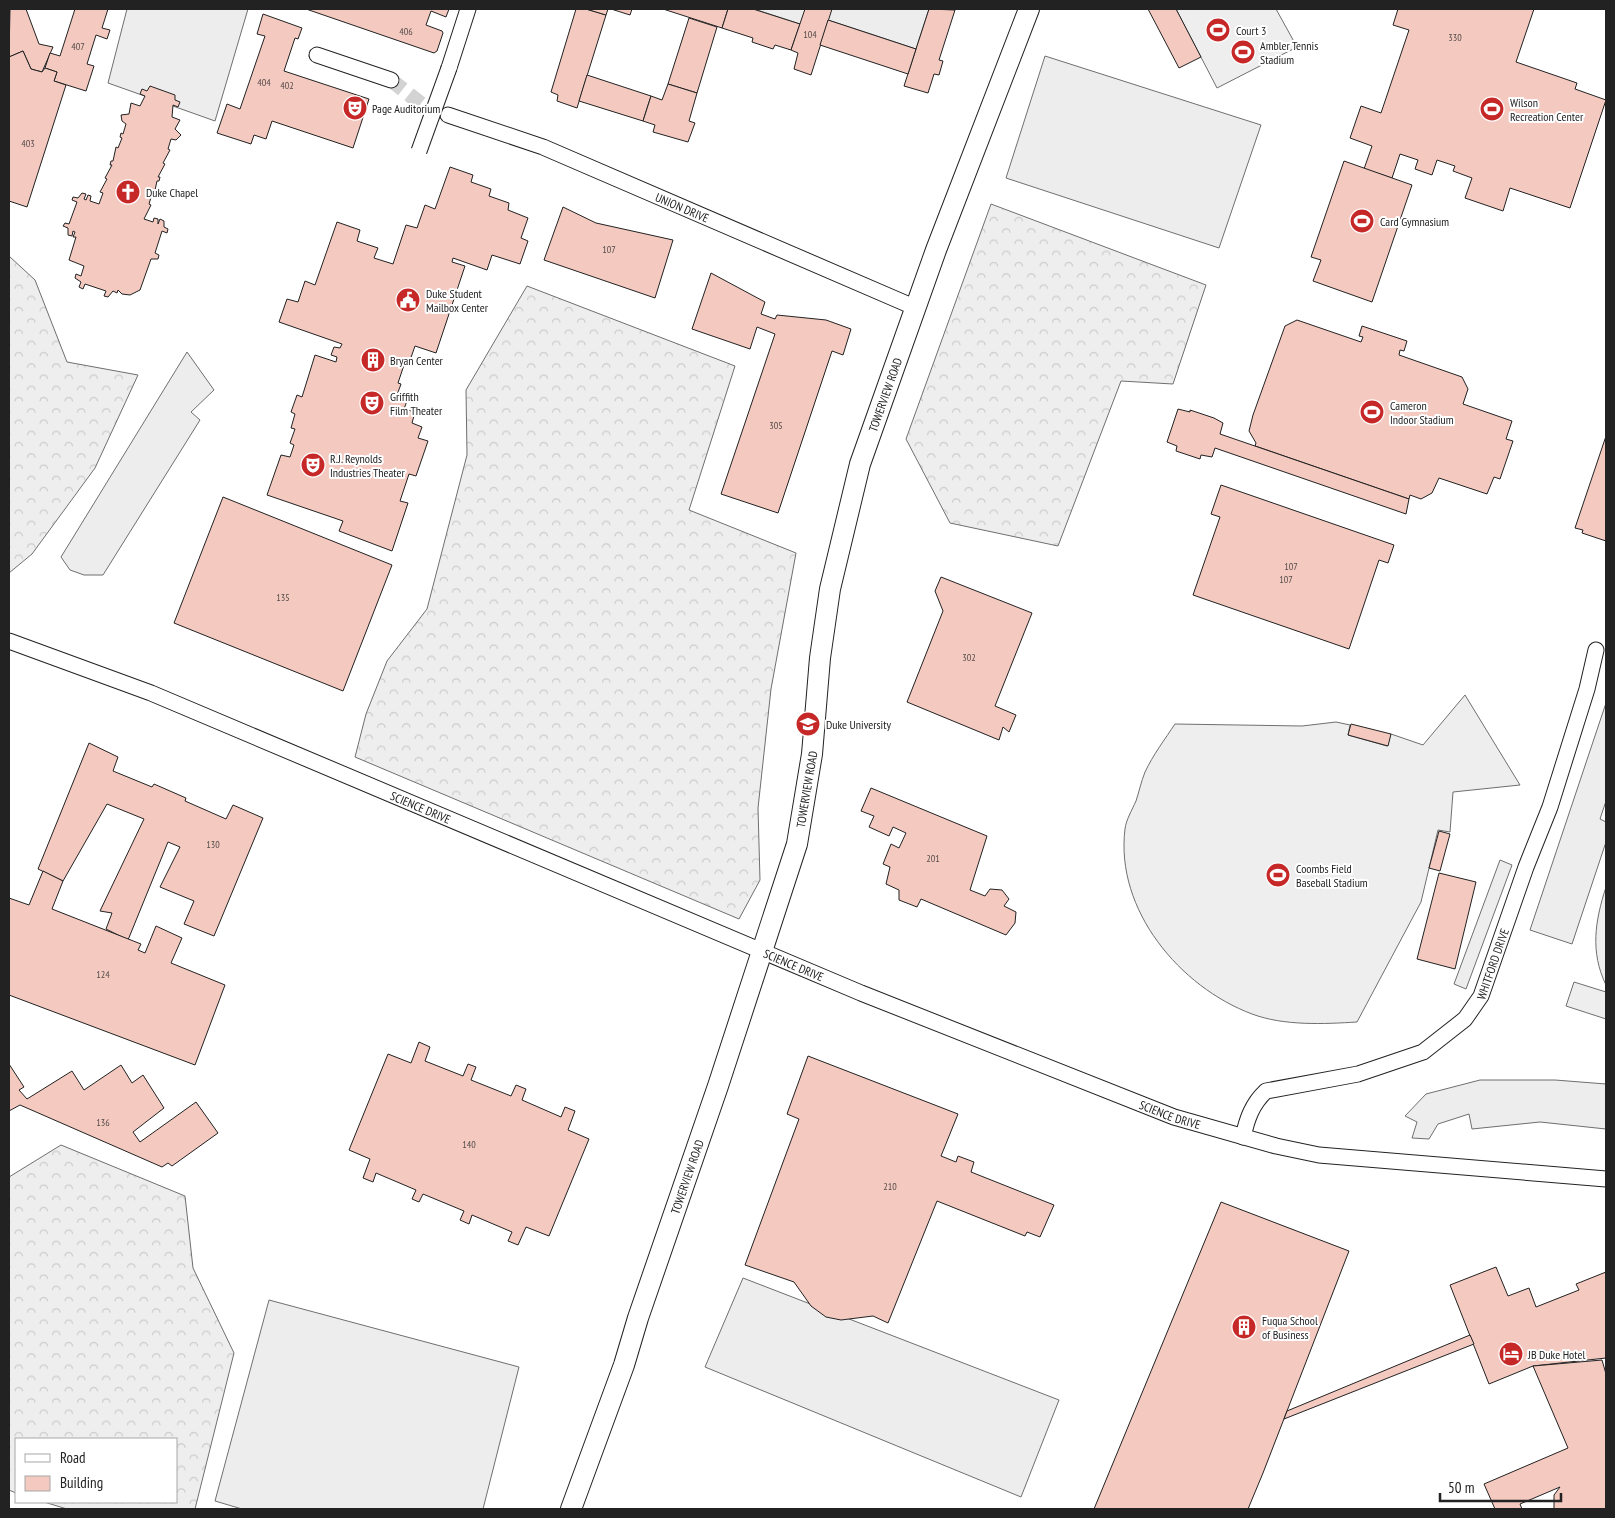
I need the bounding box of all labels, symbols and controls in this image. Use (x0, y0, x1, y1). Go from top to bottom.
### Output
sports icon: Court 3 (1205, 17, 1231, 43)
place label: Court 3 (1236, 23, 1266, 38)
house number: 406 (399, 25, 413, 38)
house number: 104 (803, 28, 817, 41)
house number: 330 (1448, 31, 1462, 44)
place label: Ambler Tennis Stadium (1260, 38, 1318, 67)
sports icon: Ambler Tennis Stadium (1230, 39, 1256, 65)
house number: 407 (71, 40, 85, 53)
house number: 404 (257, 76, 271, 89)
house number: 402 (280, 79, 294, 92)
theatre icon: Page Auditorium (342, 95, 368, 121)
place label: Wilson Recreation Center (1510, 95, 1584, 124)
sports icon: Wilson Recreation Center (1479, 96, 1505, 122)
place label: Page Auditorium (372, 101, 440, 116)
house number: 403 (21, 137, 35, 150)
church icon: Duke Chapel (115, 179, 141, 205)
place label: Duke Chapel (146, 185, 198, 200)
street label: UNION DRIVE (653, 189, 711, 225)
sports icon: Card Gymnasium (1349, 208, 1375, 234)
place label: Card Gymnasium (1380, 214, 1449, 229)
house number: 107 (602, 243, 616, 256)
place label: Duke Student Mailbox Center (426, 286, 489, 315)
public building icon: Duke Student Mailbox Center (395, 287, 421, 313)
building icon: Bryan Center (360, 347, 386, 373)
place label: Bryan Center (390, 353, 444, 368)
street label: TOWERVIEW ROAD (865, 356, 905, 434)
place label: Griffith Film Theater (390, 389, 443, 418)
theatre icon: Griffith Film Theater (359, 390, 385, 416)
place label: Cameron Indoor Stadium (1390, 398, 1454, 427)
sports icon: Cameron Indoor Stadium (1359, 399, 1385, 425)
house number: 305 (769, 419, 783, 432)
place label: R.J. Reynolds Industries Theater (330, 451, 406, 480)
theatre icon: R.J. Reynolds Industries Theater (300, 452, 326, 478)
house number: 107 (1284, 560, 1298, 573)
house number: 107 (1279, 573, 1293, 586)
house number: 135 (276, 591, 290, 604)
house number: 302 (962, 651, 976, 664)
school or university icon: Duke University (795, 711, 821, 737)
place label: Duke University (826, 717, 891, 732)
street label: TOWERVIEW ROAD (792, 750, 820, 829)
street label: SCIENCE DRIVE (388, 788, 453, 826)
house number: 130 (206, 838, 220, 851)
house number: 201 (926, 852, 940, 865)
place label: Coombs Field Baseball Stadium (1296, 861, 1368, 890)
sports icon: Coombs Field Baseball Stadium (1265, 862, 1291, 888)
street label: WHITFORD DRIVE (1473, 926, 1512, 1001)
street label: SCIENCE DRIVE (761, 945, 826, 984)
house number: 124 (96, 968, 110, 981)
street label: SCIENCE DRIVE (1137, 1097, 1202, 1132)
house number: 136 (96, 1116, 110, 1129)
house number: 140 (462, 1138, 476, 1151)
street label: TOWERVIEW ROAD (667, 1138, 706, 1216)
house number: 210 (883, 1180, 897, 1193)
place label: Fuqua School of Business (1262, 1313, 1318, 1342)
building icon: Fuqua School of Business (1231, 1314, 1257, 1340)
hotel icon: JB Duke Hotel (1498, 1341, 1524, 1367)
place label: JB Duke Hotel (1527, 1347, 1585, 1362)
legend (15, 1438, 178, 1503)
text: Road (60, 1448, 86, 1467)
scale bar (1440, 1470, 1561, 1502)
text: Building (60, 1473, 103, 1492)
text: 50 m (1448, 1478, 1474, 1497)

